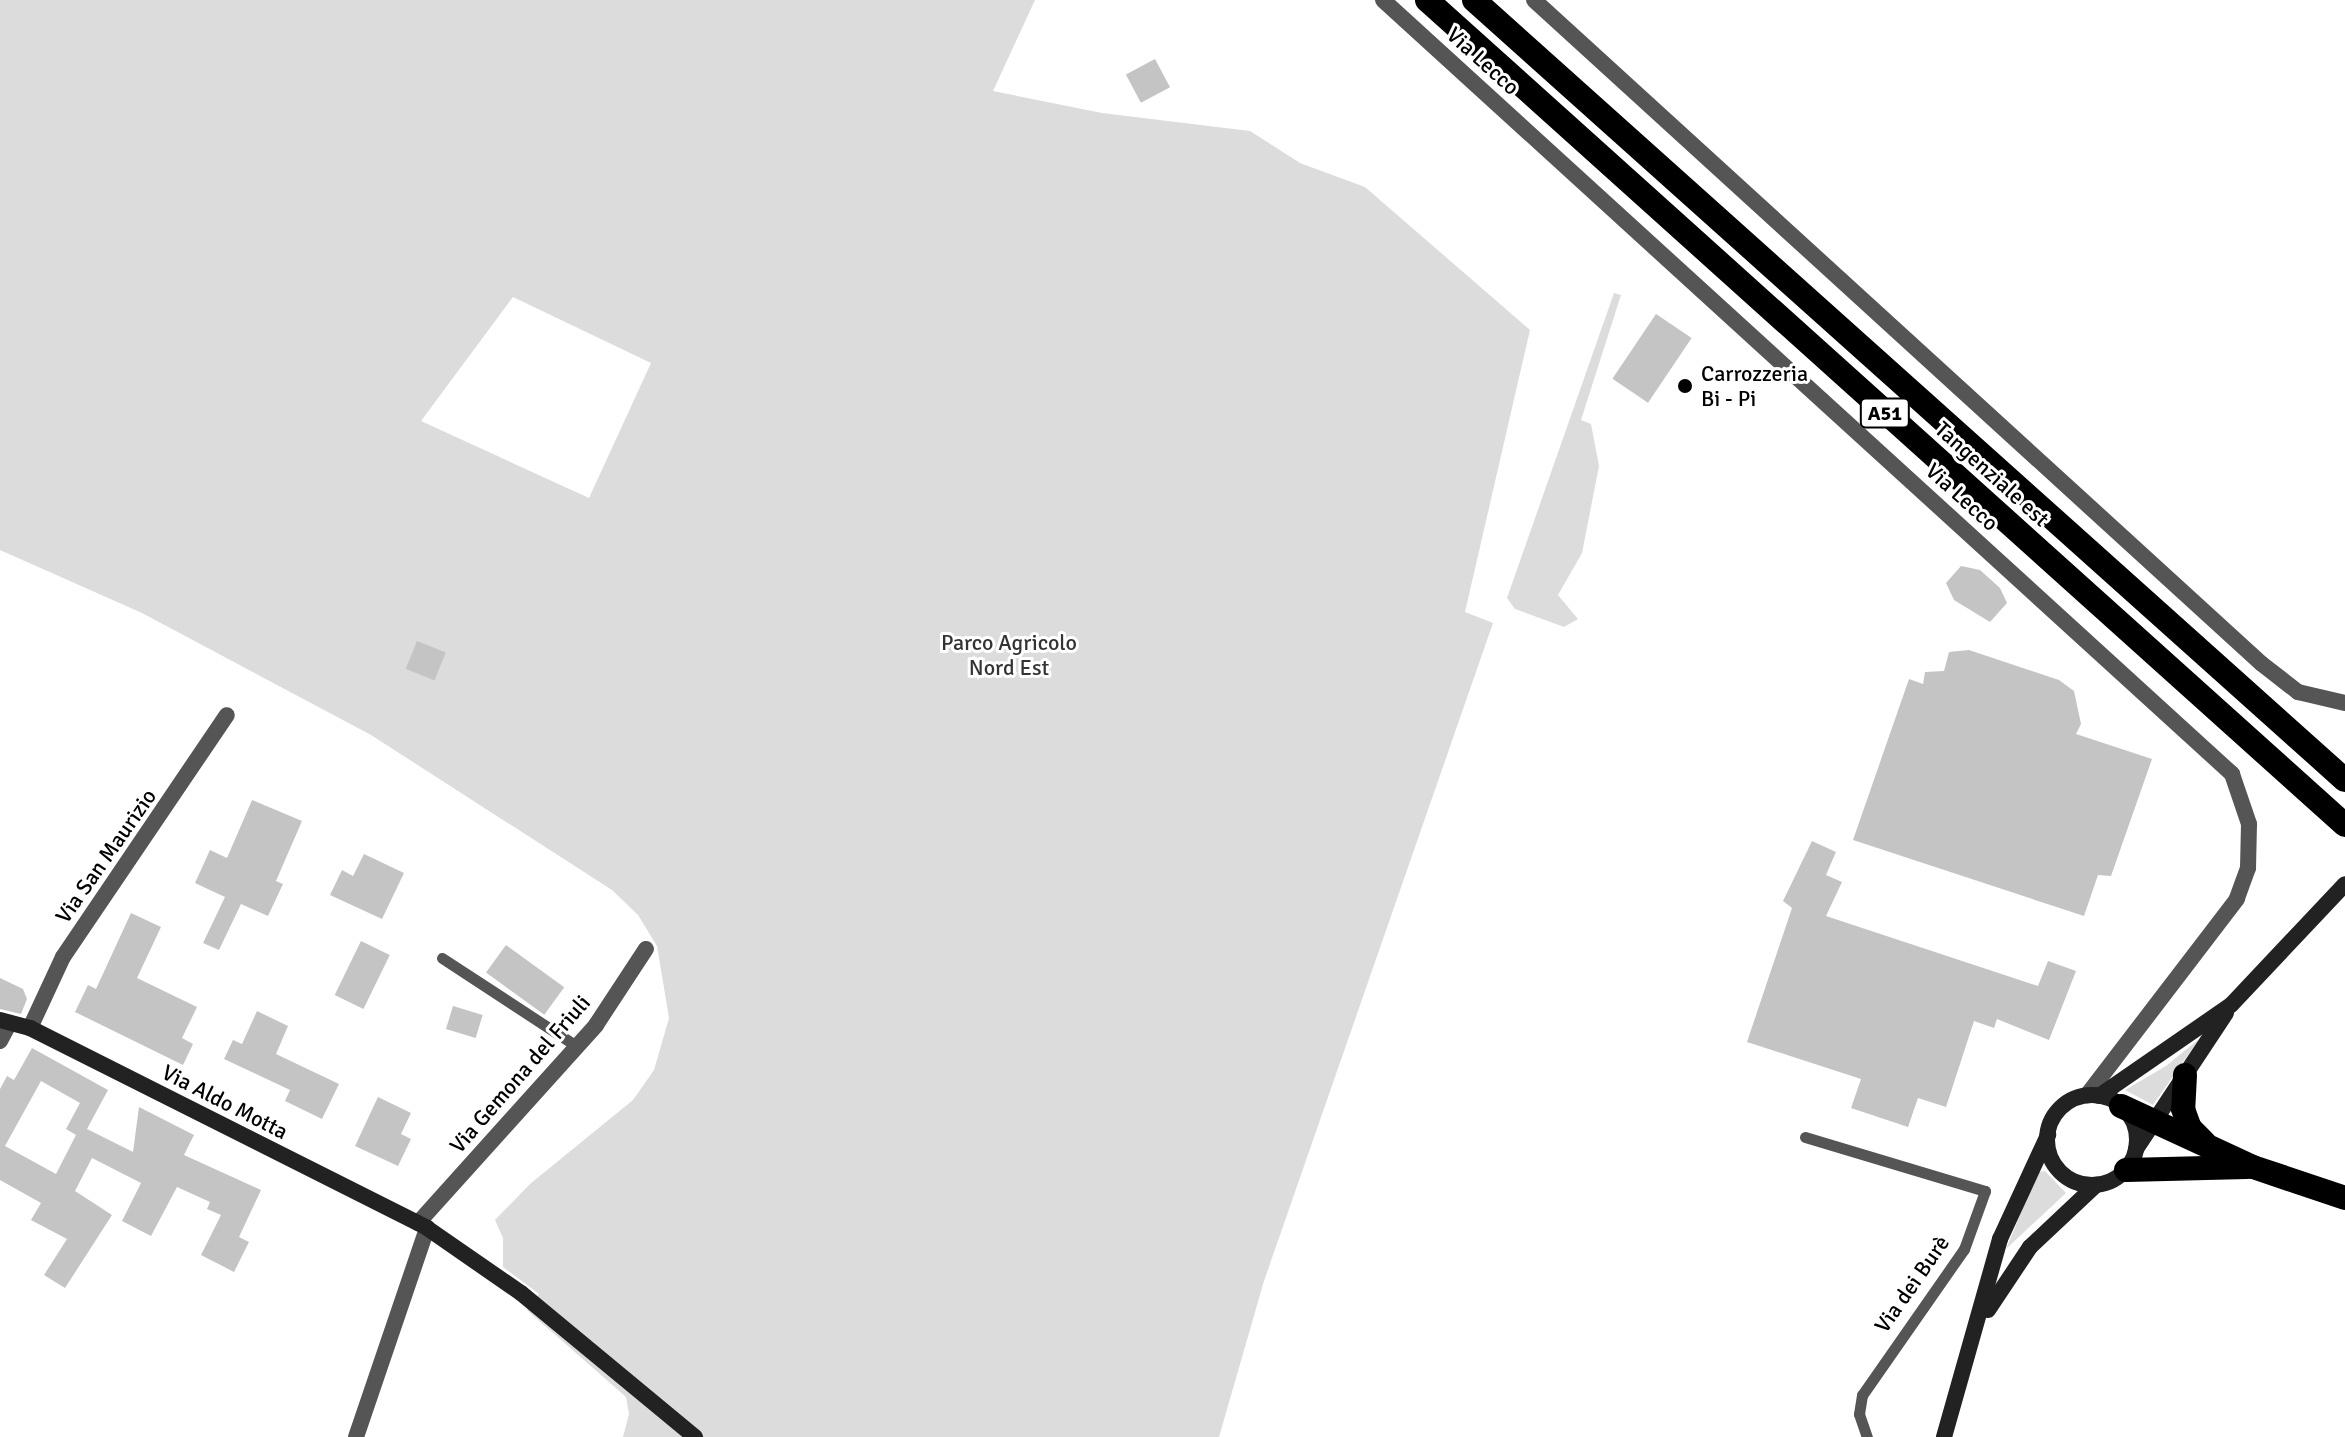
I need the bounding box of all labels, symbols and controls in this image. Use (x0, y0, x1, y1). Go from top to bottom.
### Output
street label: Via Lecco (1441, 22, 1525, 100)
place label: Carrozzeria Bi - Pi (1701, 360, 1808, 412)
marker: Carrozzeria Bi - Pi (1676, 377, 1694, 395)
road number: A51 (1859, 397, 1911, 429)
street label: Tangenziale est (1930, 416, 2054, 532)
street label: Via Lecco (1920, 458, 2004, 536)
park label: Parco Agricolo Nord Est (941, 629, 1077, 680)
street label: Via San Maurizio (50, 784, 162, 928)
street label: Via Gemona del Friuli (444, 990, 596, 1158)
street label: Via Aldo Motta (158, 1059, 292, 1145)
street label: Via dei Burè (1869, 1231, 1955, 1337)

